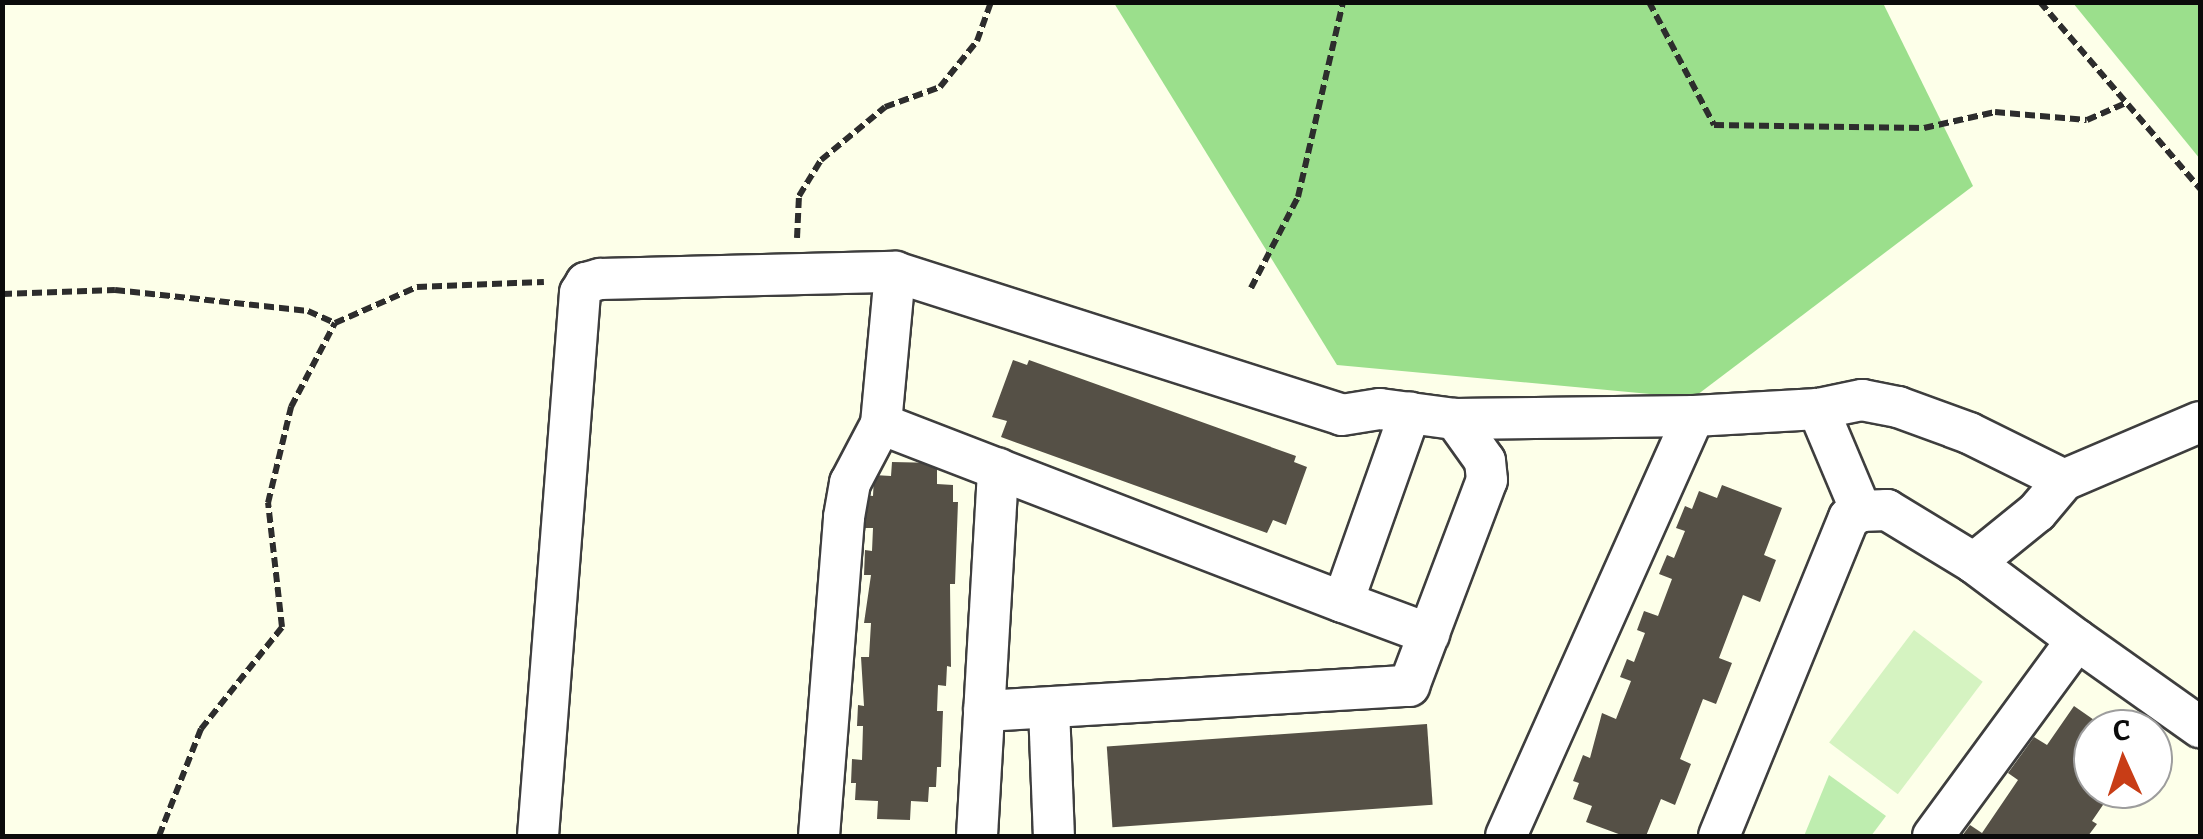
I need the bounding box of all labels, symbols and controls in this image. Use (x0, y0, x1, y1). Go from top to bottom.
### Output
north arrow (2073, 709, 2173, 809)
text: С (2112, 714, 2131, 747)

